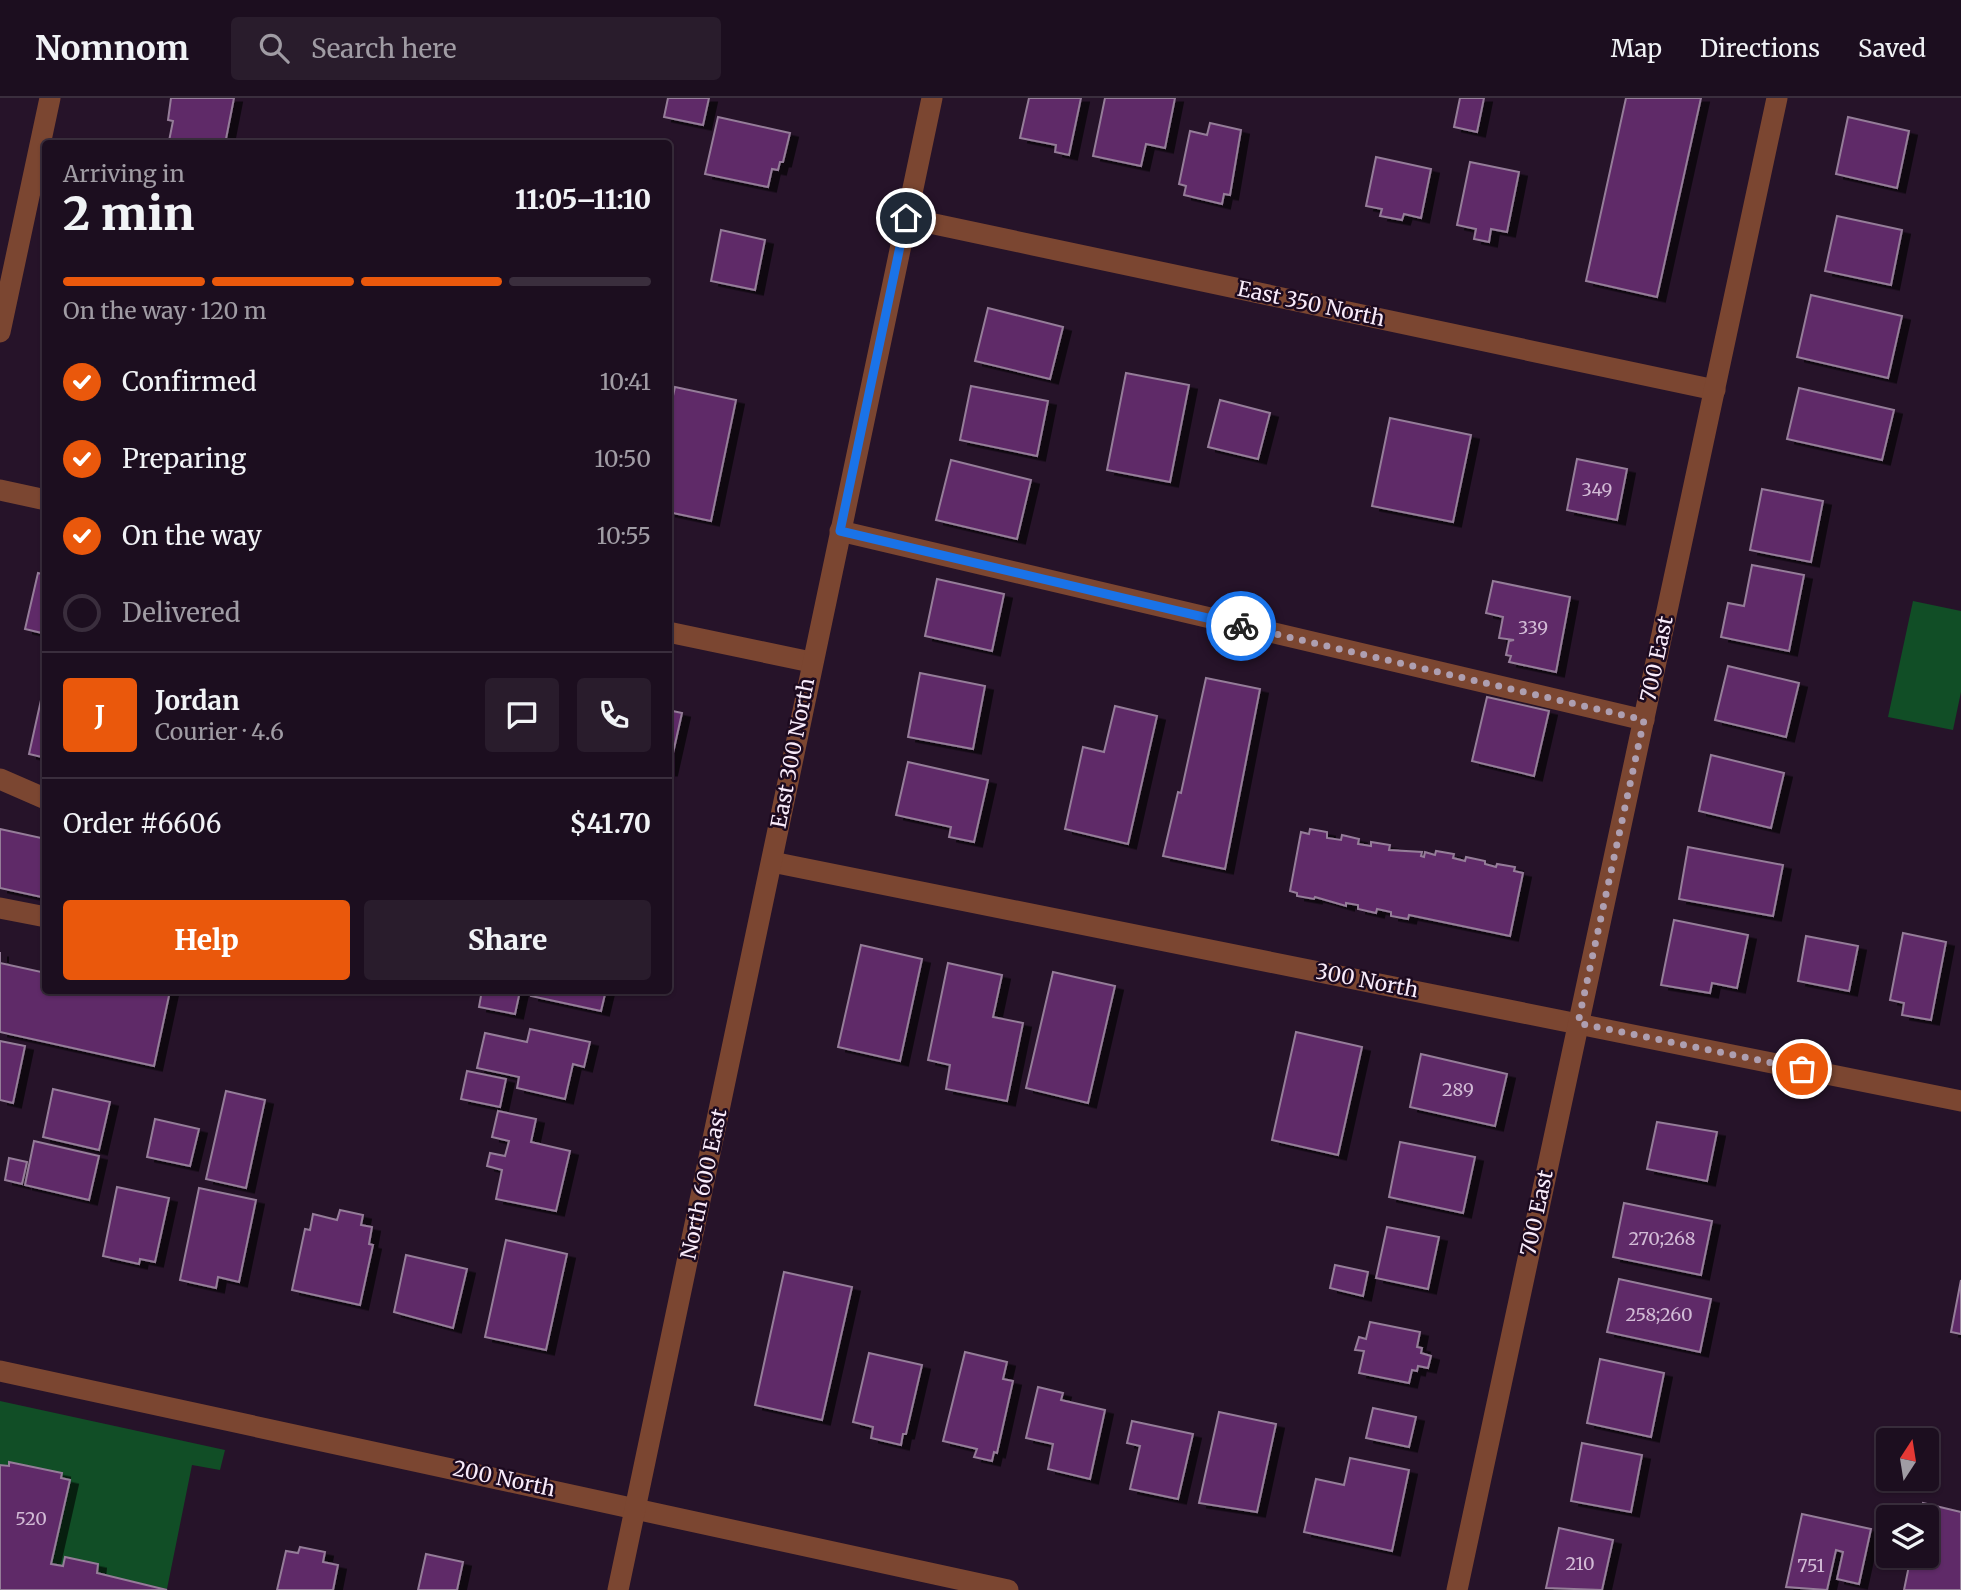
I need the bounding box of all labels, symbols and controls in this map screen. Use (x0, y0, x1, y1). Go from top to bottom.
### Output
search box (231, 17, 721, 80)
text: Nomnom (35, 28, 189, 69)
icon: search (255, 29, 293, 67)
text: Search here (311, 32, 457, 65)
text: Map (1611, 33, 1662, 64)
text: Directions (1700, 33, 1820, 64)
text: Saved (1858, 33, 1926, 64)
text: Arriving in (63, 159, 185, 188)
text: 11:05–11:10 (515, 183, 651, 216)
text: 2 min (63, 185, 195, 243)
pin (876, 188, 936, 248)
icon: home (887, 199, 925, 237)
street label: East 350 North (1235, 275, 1387, 332)
text: On the way · 120 m (63, 296, 267, 325)
icon: check (63, 363, 101, 401)
text: Confirmed (122, 365, 257, 398)
text: 10:41 (600, 367, 651, 396)
icon: check (63, 440, 101, 478)
text: Preparing (122, 442, 246, 475)
text: 10:50 (594, 444, 651, 473)
house number: 349 (1582, 478, 1612, 501)
icon: check (63, 517, 101, 555)
text: On the way (122, 519, 262, 552)
text: 10:55 (597, 521, 651, 550)
courier (1206, 591, 1276, 661)
text: Delivered (122, 596, 241, 629)
icon: bike (1222, 607, 1260, 645)
street label: 700 East (1634, 613, 1679, 705)
house number: 339 (1518, 616, 1548, 639)
street label: East 300 North (765, 675, 820, 830)
button: chat (485, 678, 559, 752)
button: phone (577, 678, 651, 752)
text: Jordan (155, 684, 240, 717)
text: J (95, 699, 105, 732)
text: Courier · 4.6 (155, 717, 284, 746)
text: Order #6606 (63, 807, 222, 840)
text: $41.70 (569, 807, 651, 840)
button: Help (63, 900, 350, 980)
button: Share (364, 900, 651, 980)
street label: 300 North (1314, 957, 1421, 1004)
pin (1772, 1039, 1832, 1099)
icon: bag (1783, 1050, 1821, 1088)
house number: 289 (1442, 1078, 1474, 1101)
street label: North 600 East (674, 1106, 733, 1262)
street label: 700 East (1514, 1167, 1559, 1259)
house number: 270;268 (1628, 1227, 1696, 1250)
house number: 258;260 (1625, 1303, 1693, 1326)
north arrow (1876, 1428, 1939, 1491)
map controls (1876, 1428, 1939, 1568)
street label: 200 North (450, 1455, 558, 1503)
button: layers (1876, 1505, 1939, 1568)
house number: 520 (15, 1507, 47, 1530)
house number: 210 (1565, 1552, 1595, 1575)
house number: 751 (1797, 1554, 1825, 1577)

